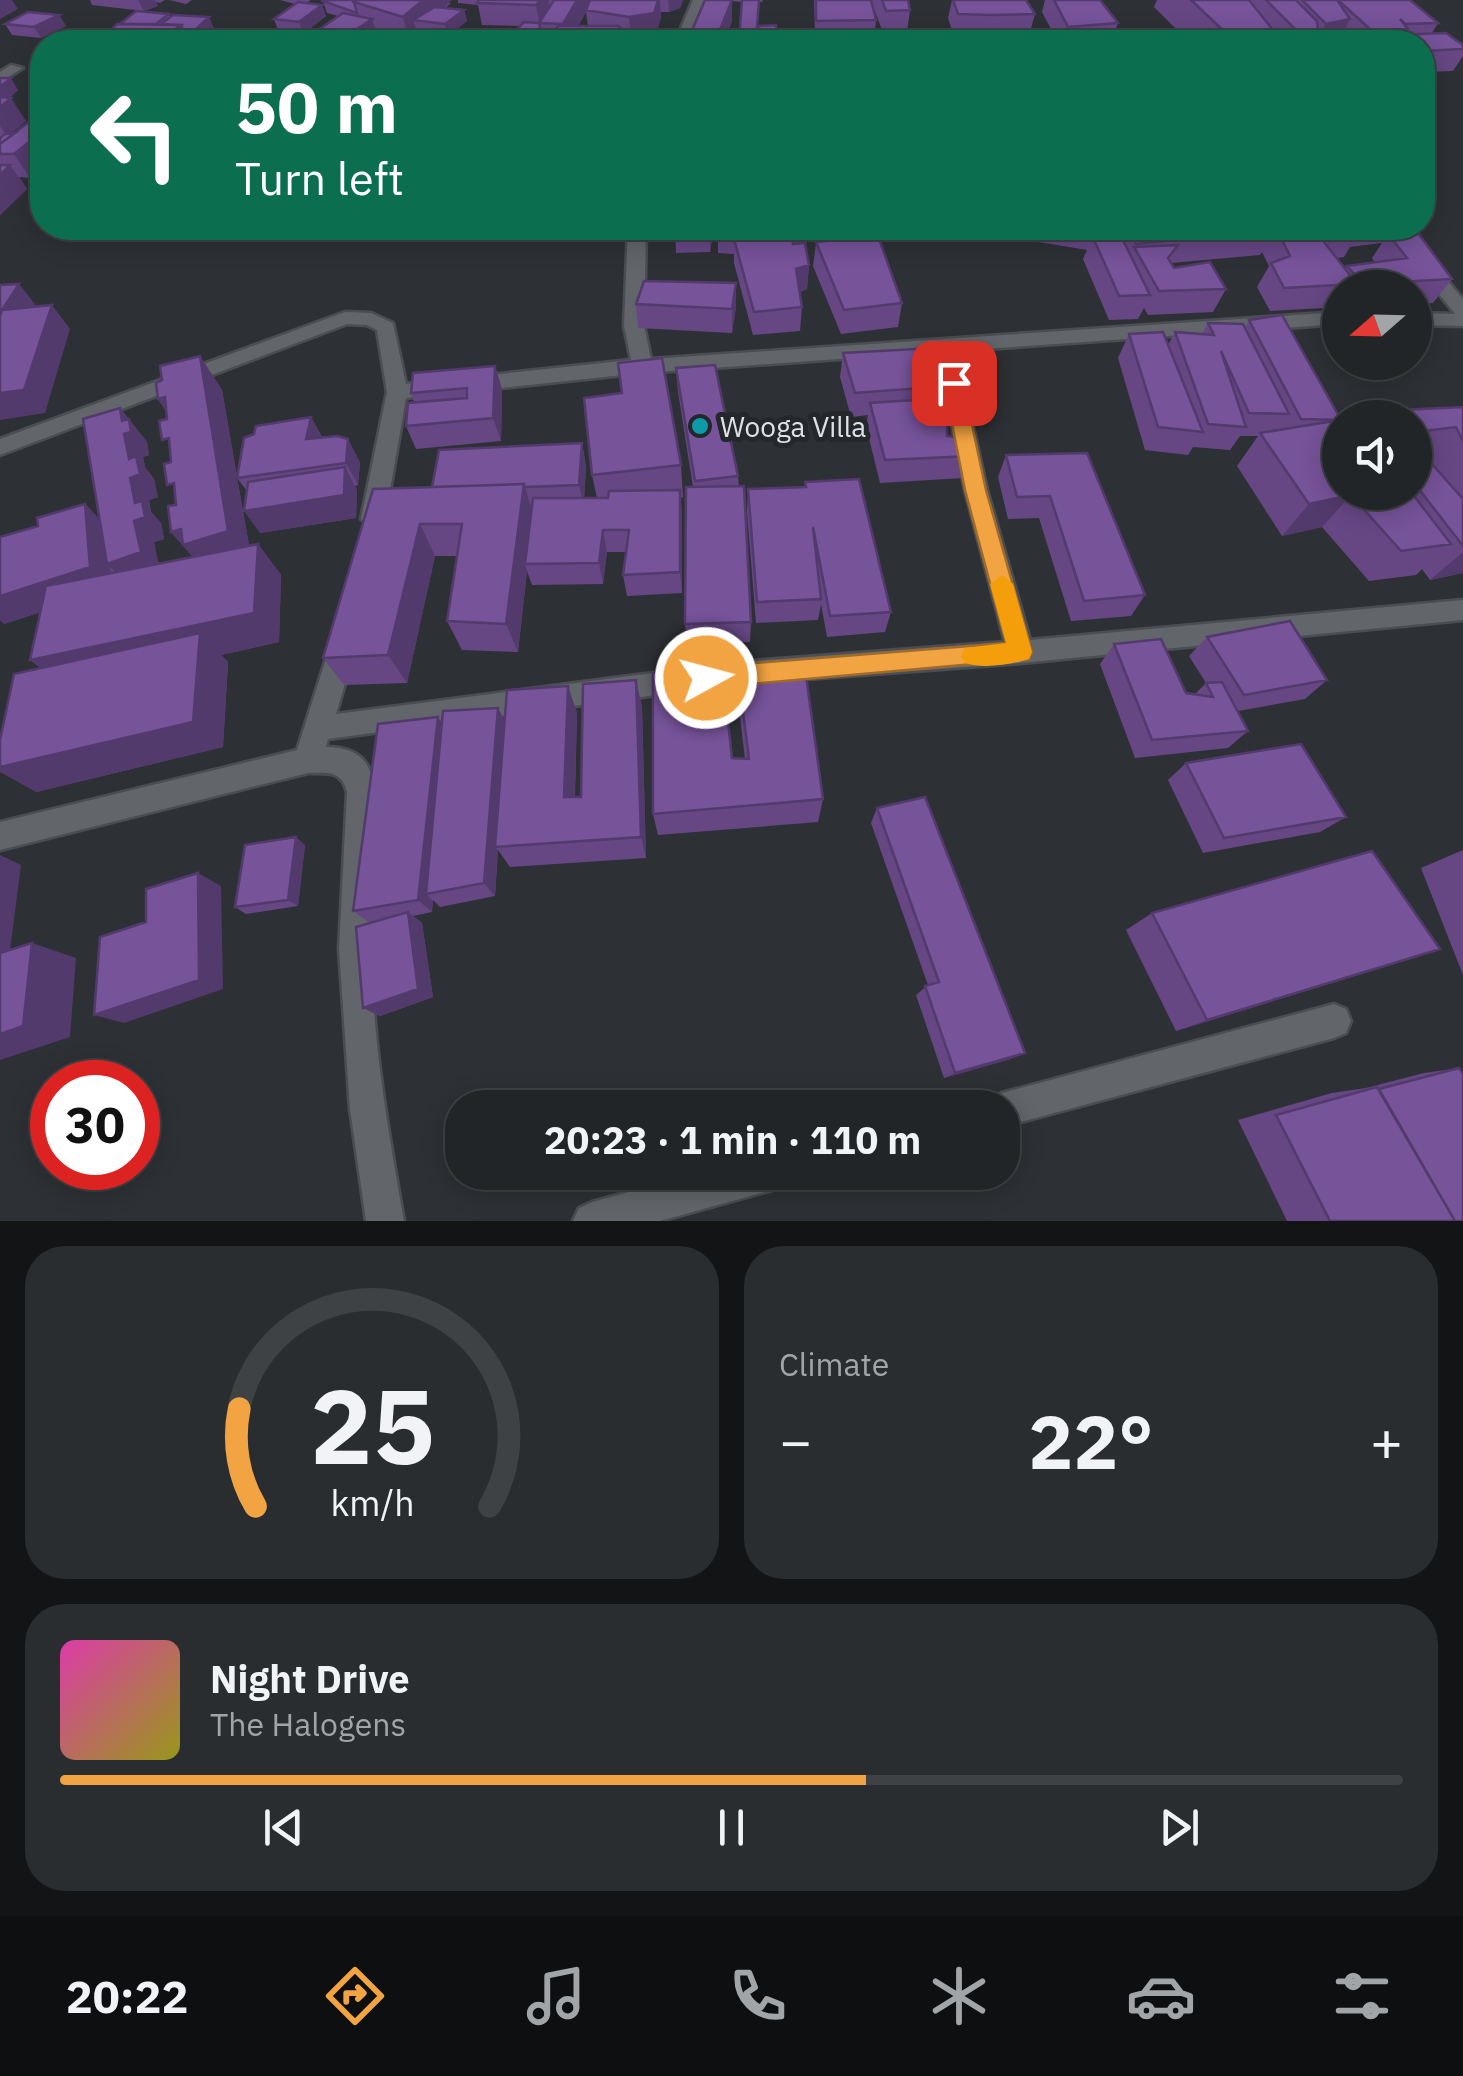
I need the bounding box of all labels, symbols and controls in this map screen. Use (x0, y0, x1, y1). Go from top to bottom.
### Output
text: 50 m (235, 61, 398, 152)
icon: left (70, 70, 200, 200)
text: Turn left (235, 149, 404, 207)
north arrow (1322, 270, 1432, 380)
map controls (1322, 270, 1432, 510)
pin (912, 341, 997, 426)
icon: arrive (927, 356, 982, 411)
button: sound (1322, 400, 1432, 510)
place label: Wooga Villa (720, 408, 866, 445)
marker: Wooga Villa (689, 415, 711, 437)
position arrow (654, 626, 758, 730)
speed limit sign: 30 (30, 1060, 160, 1190)
text: 20:23 · 1 min · 110 m (544, 1115, 921, 1164)
text: Climate (779, 1343, 889, 1385)
text: 25 (310, 1357, 434, 1493)
text: 22° (1028, 1392, 1154, 1490)
text: − (779, 1405, 812, 1476)
text: + (1370, 1405, 1403, 1476)
text: km/h (330, 1479, 414, 1526)
text: Night Drive (210, 1654, 410, 1703)
text: The Halogens (210, 1703, 406, 1745)
icon: previous (256, 1800, 311, 1855)
icon: pause (704, 1800, 759, 1855)
icon: next (1152, 1800, 1207, 1855)
icon: directions (320, 1961, 390, 2031)
icon: music (521, 1961, 591, 2031)
icon: phone (723, 1961, 793, 2031)
icon: climate (924, 1961, 994, 2031)
icon: car (1126, 1961, 1196, 2031)
icon: filters (1327, 1961, 1397, 2031)
text: 20:22 (66, 1967, 189, 2025)

